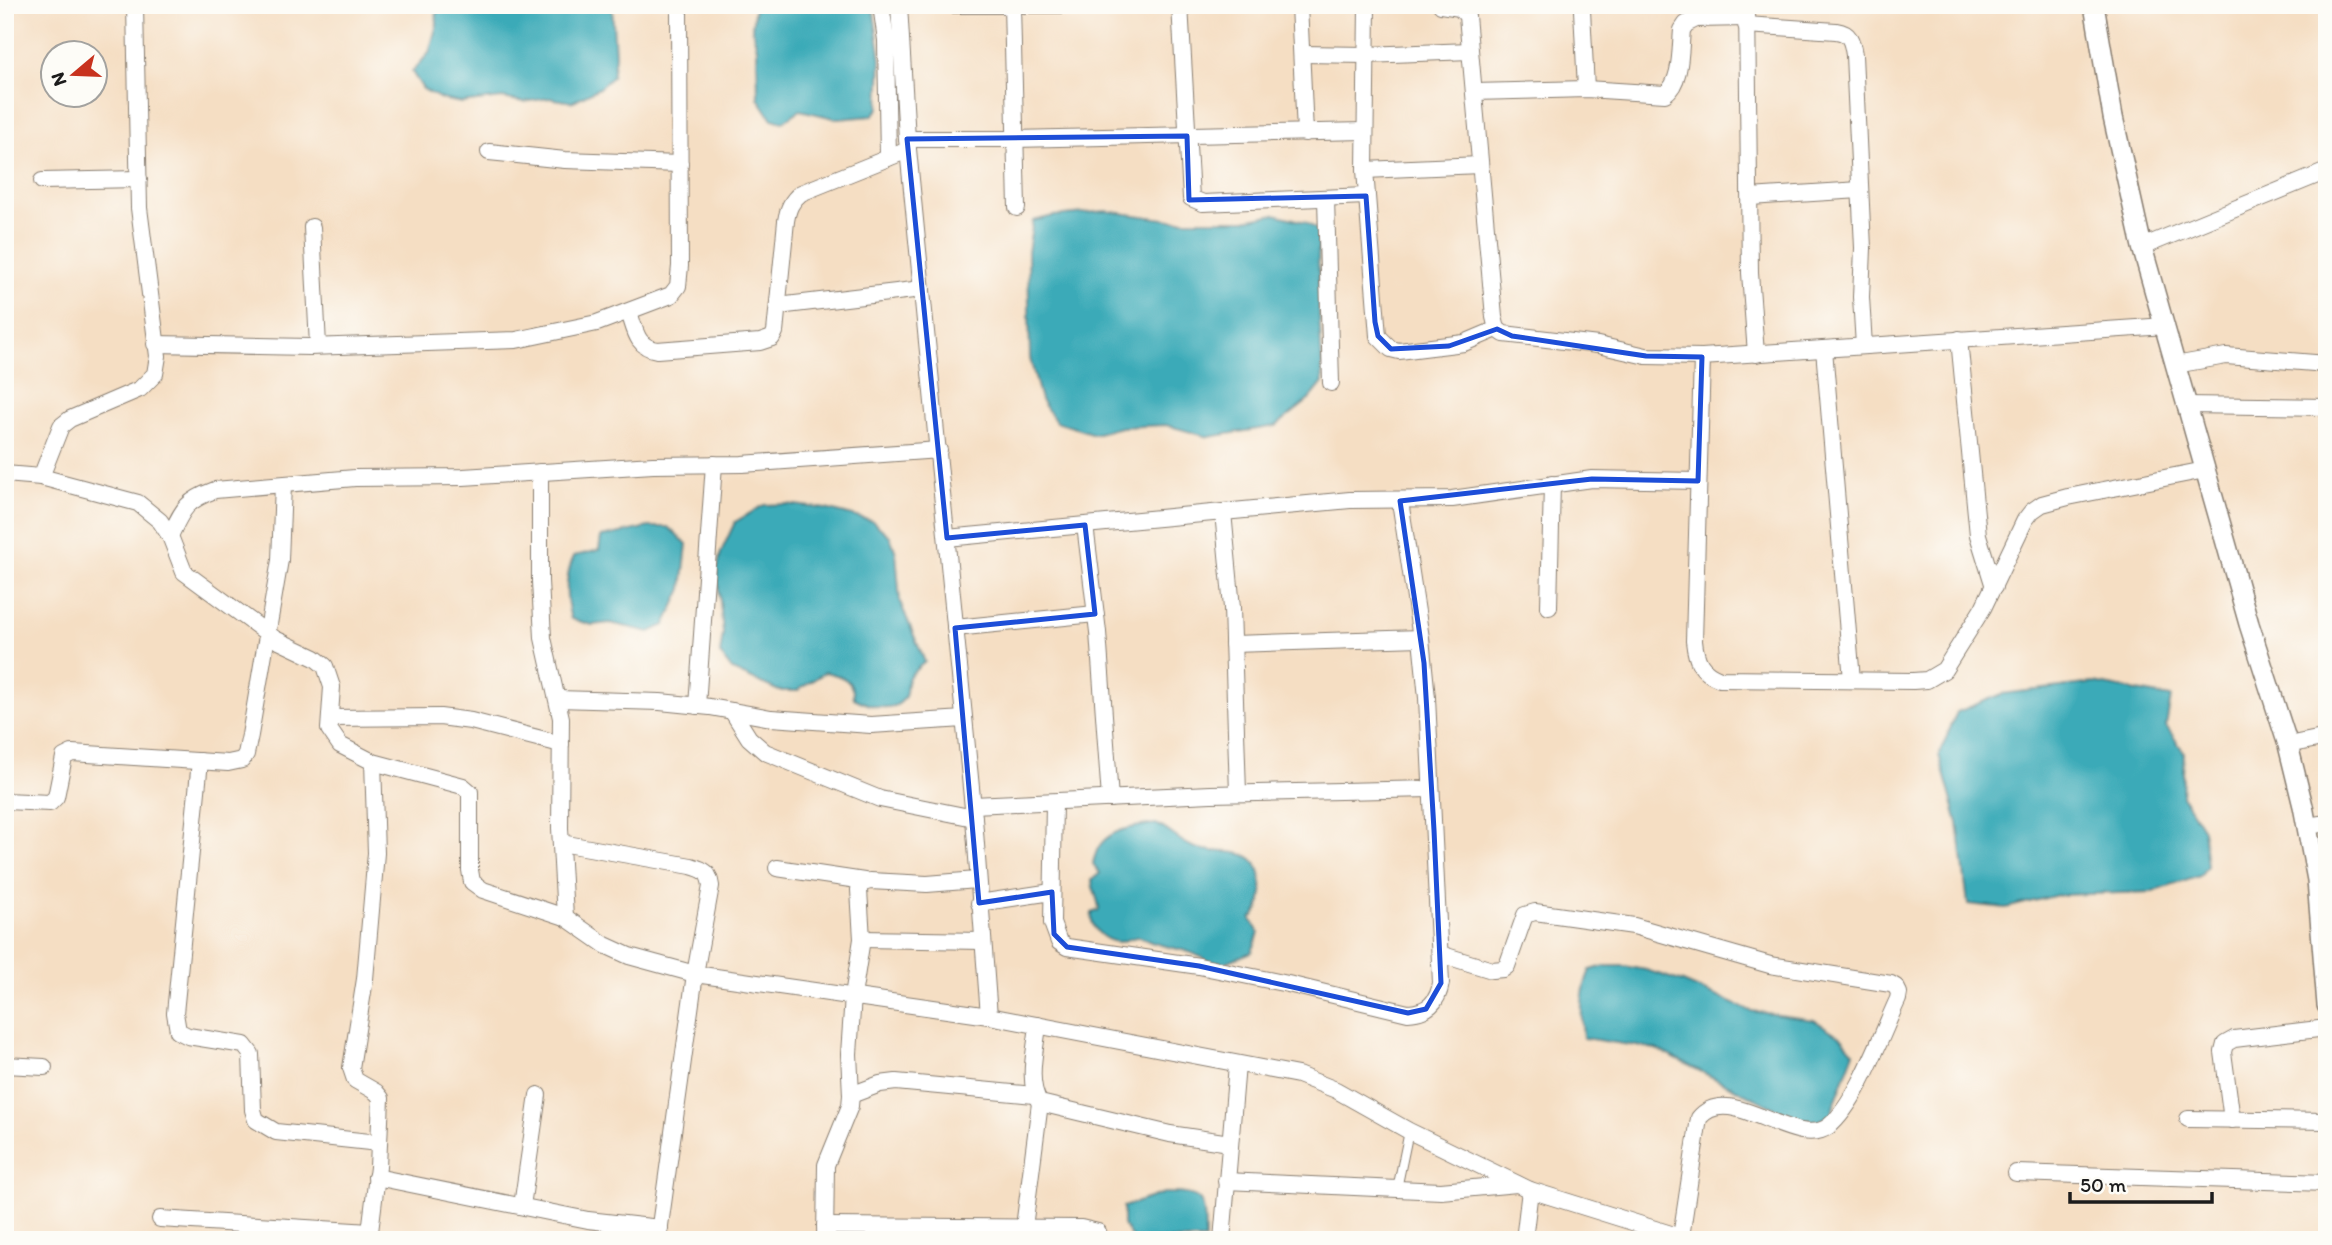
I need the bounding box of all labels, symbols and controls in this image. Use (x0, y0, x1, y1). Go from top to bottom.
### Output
north arrow (38, 38, 108, 108)
text: N (45, 70, 71, 89)
scale bar (2070, 1161, 2211, 1205)
text: 50 m (2080, 1172, 2127, 1197)

